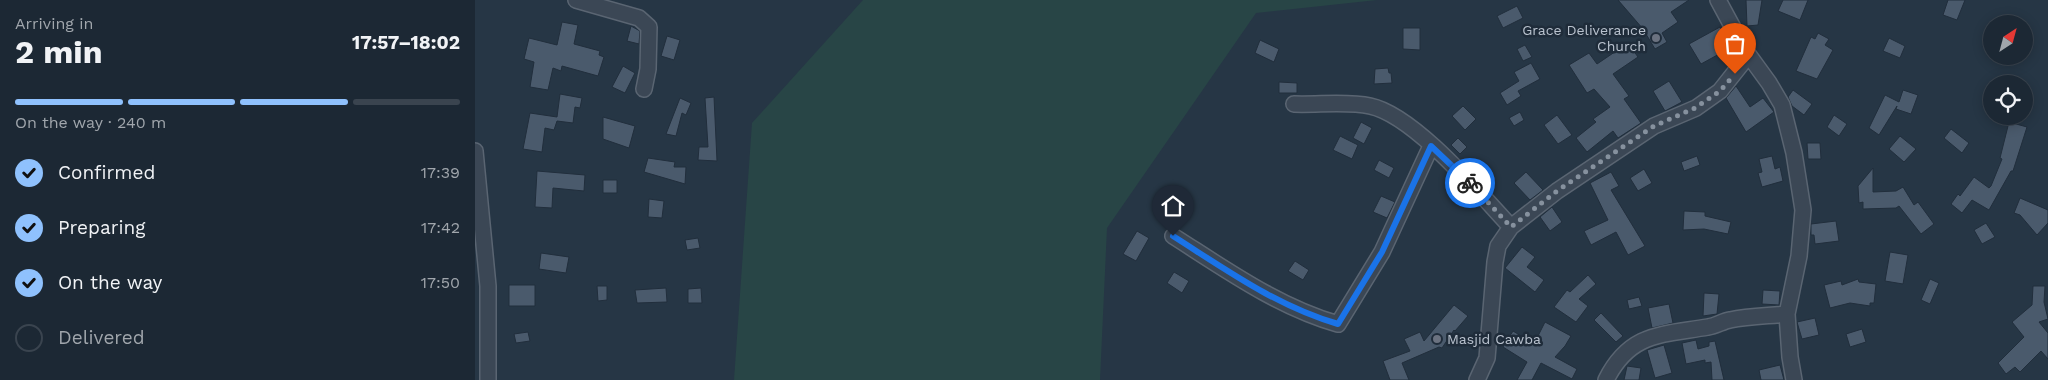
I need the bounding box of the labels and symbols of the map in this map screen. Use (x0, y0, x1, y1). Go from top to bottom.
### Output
north arrow (1983, 15, 2033, 65)
place label: Grace Deliverance Church (1522, 22, 1646, 54)
pin (1714, 23, 1756, 74)
marker: Grace Deliverance Church (1650, 32, 1662, 44)
courier (1445, 158, 1495, 208)
pin (1152, 185, 1194, 236)
place label: Masjid Cawba (1447, 331, 1541, 347)
marker: Masjid Cawba (1431, 333, 1443, 345)

